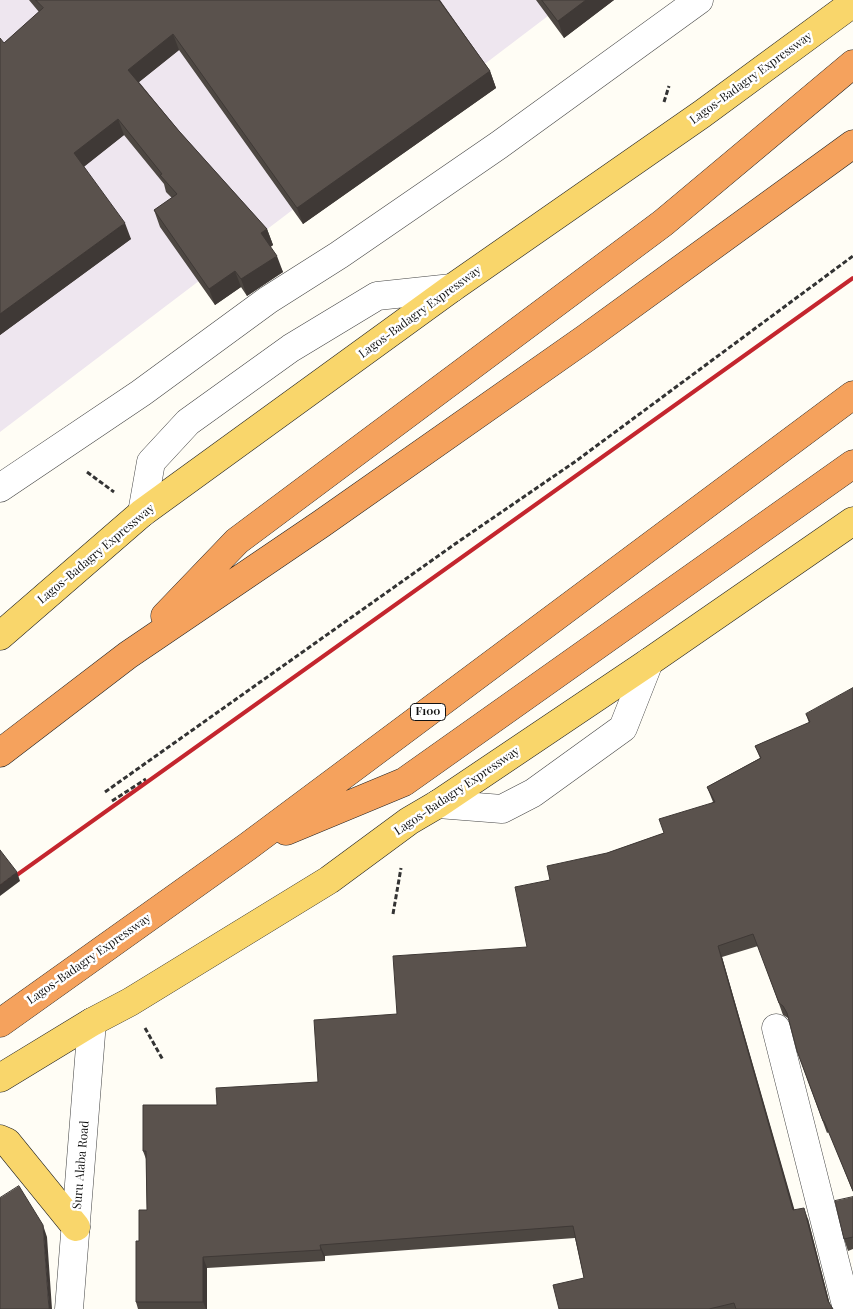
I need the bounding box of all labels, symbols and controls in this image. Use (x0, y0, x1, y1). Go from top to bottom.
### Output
street label: Lagos-Badagry Expressway (687, 29, 815, 127)
street label: Lagos-Badagry Expressway (356, 263, 484, 361)
street label: Lagos-Badagry Expressway (35, 501, 157, 607)
road number: F100 (410, 704, 446, 720)
street label: Lagos-Badagry Expressway (392, 744, 522, 838)
street label: Lagos-Badagry Expressway (24, 911, 154, 1007)
street label: Suru Alaba Road (70, 1120, 92, 1210)

